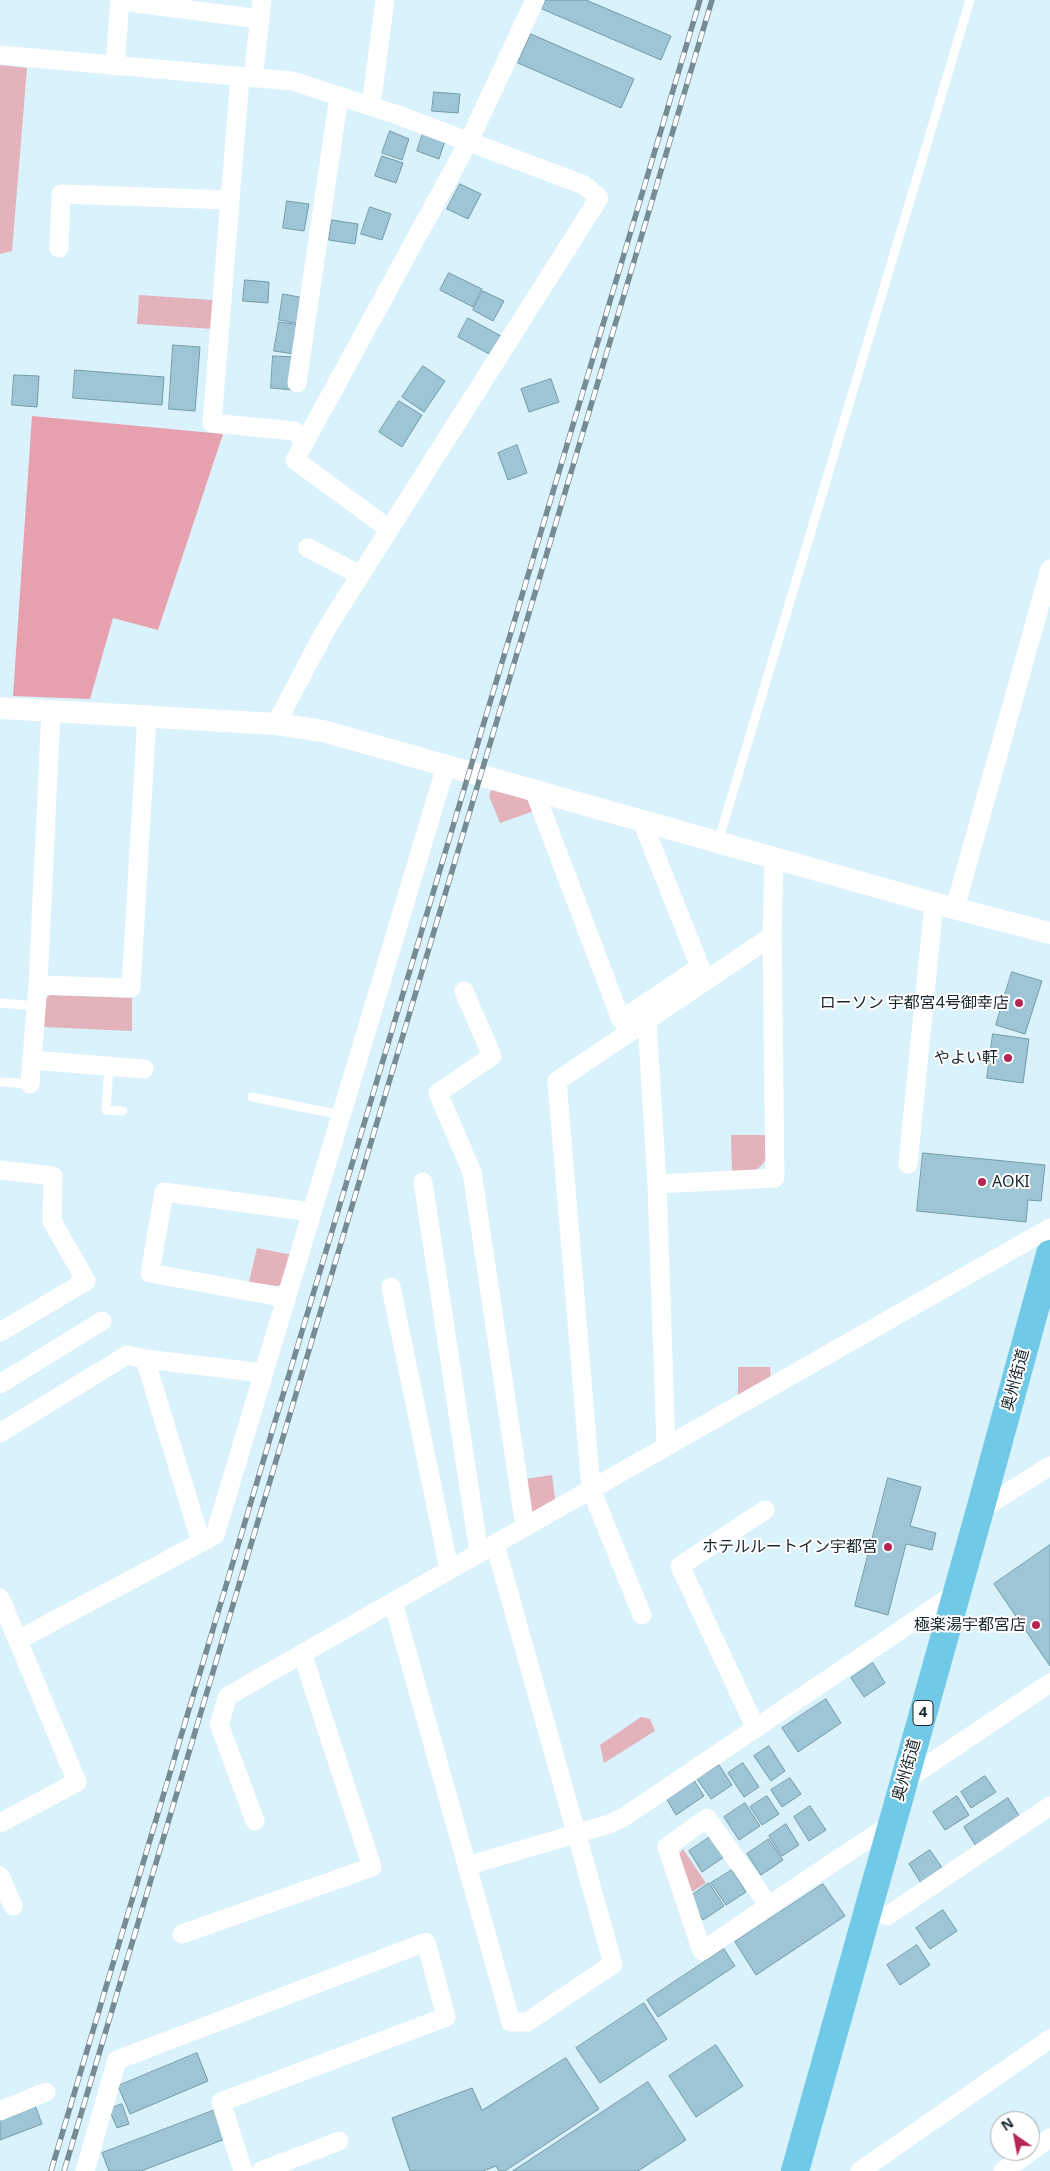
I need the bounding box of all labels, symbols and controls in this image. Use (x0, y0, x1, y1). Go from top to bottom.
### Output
place label: ローソン 宇都宮4号御幸店 (820, 993, 1009, 1013)
marker: ローソン 宇都宮4号御幸店 (1013, 997, 1025, 1009)
place label: やよい軒 (934, 1048, 998, 1068)
marker: やよい軒 (1002, 1052, 1014, 1064)
place label: AOKI (992, 1172, 1030, 1192)
marker: AOKI (976, 1176, 988, 1188)
street label: 奥州街道 (998, 1347, 1034, 1413)
place label: ホテルルートイン宇都宮 (702, 1537, 878, 1557)
marker: ホテルルートイン宇都宮 (882, 1541, 894, 1553)
place label: 極楽湯宇都宮店 (914, 1615, 1026, 1635)
marker: 極楽湯宇都宮店 (1030, 1619, 1042, 1631)
road number: 4 (913, 1700, 933, 1726)
street label: 奥州街道 (889, 1737, 925, 1803)
north arrow (990, 2111, 1040, 2161)
text: N (997, 2113, 1017, 2135)

